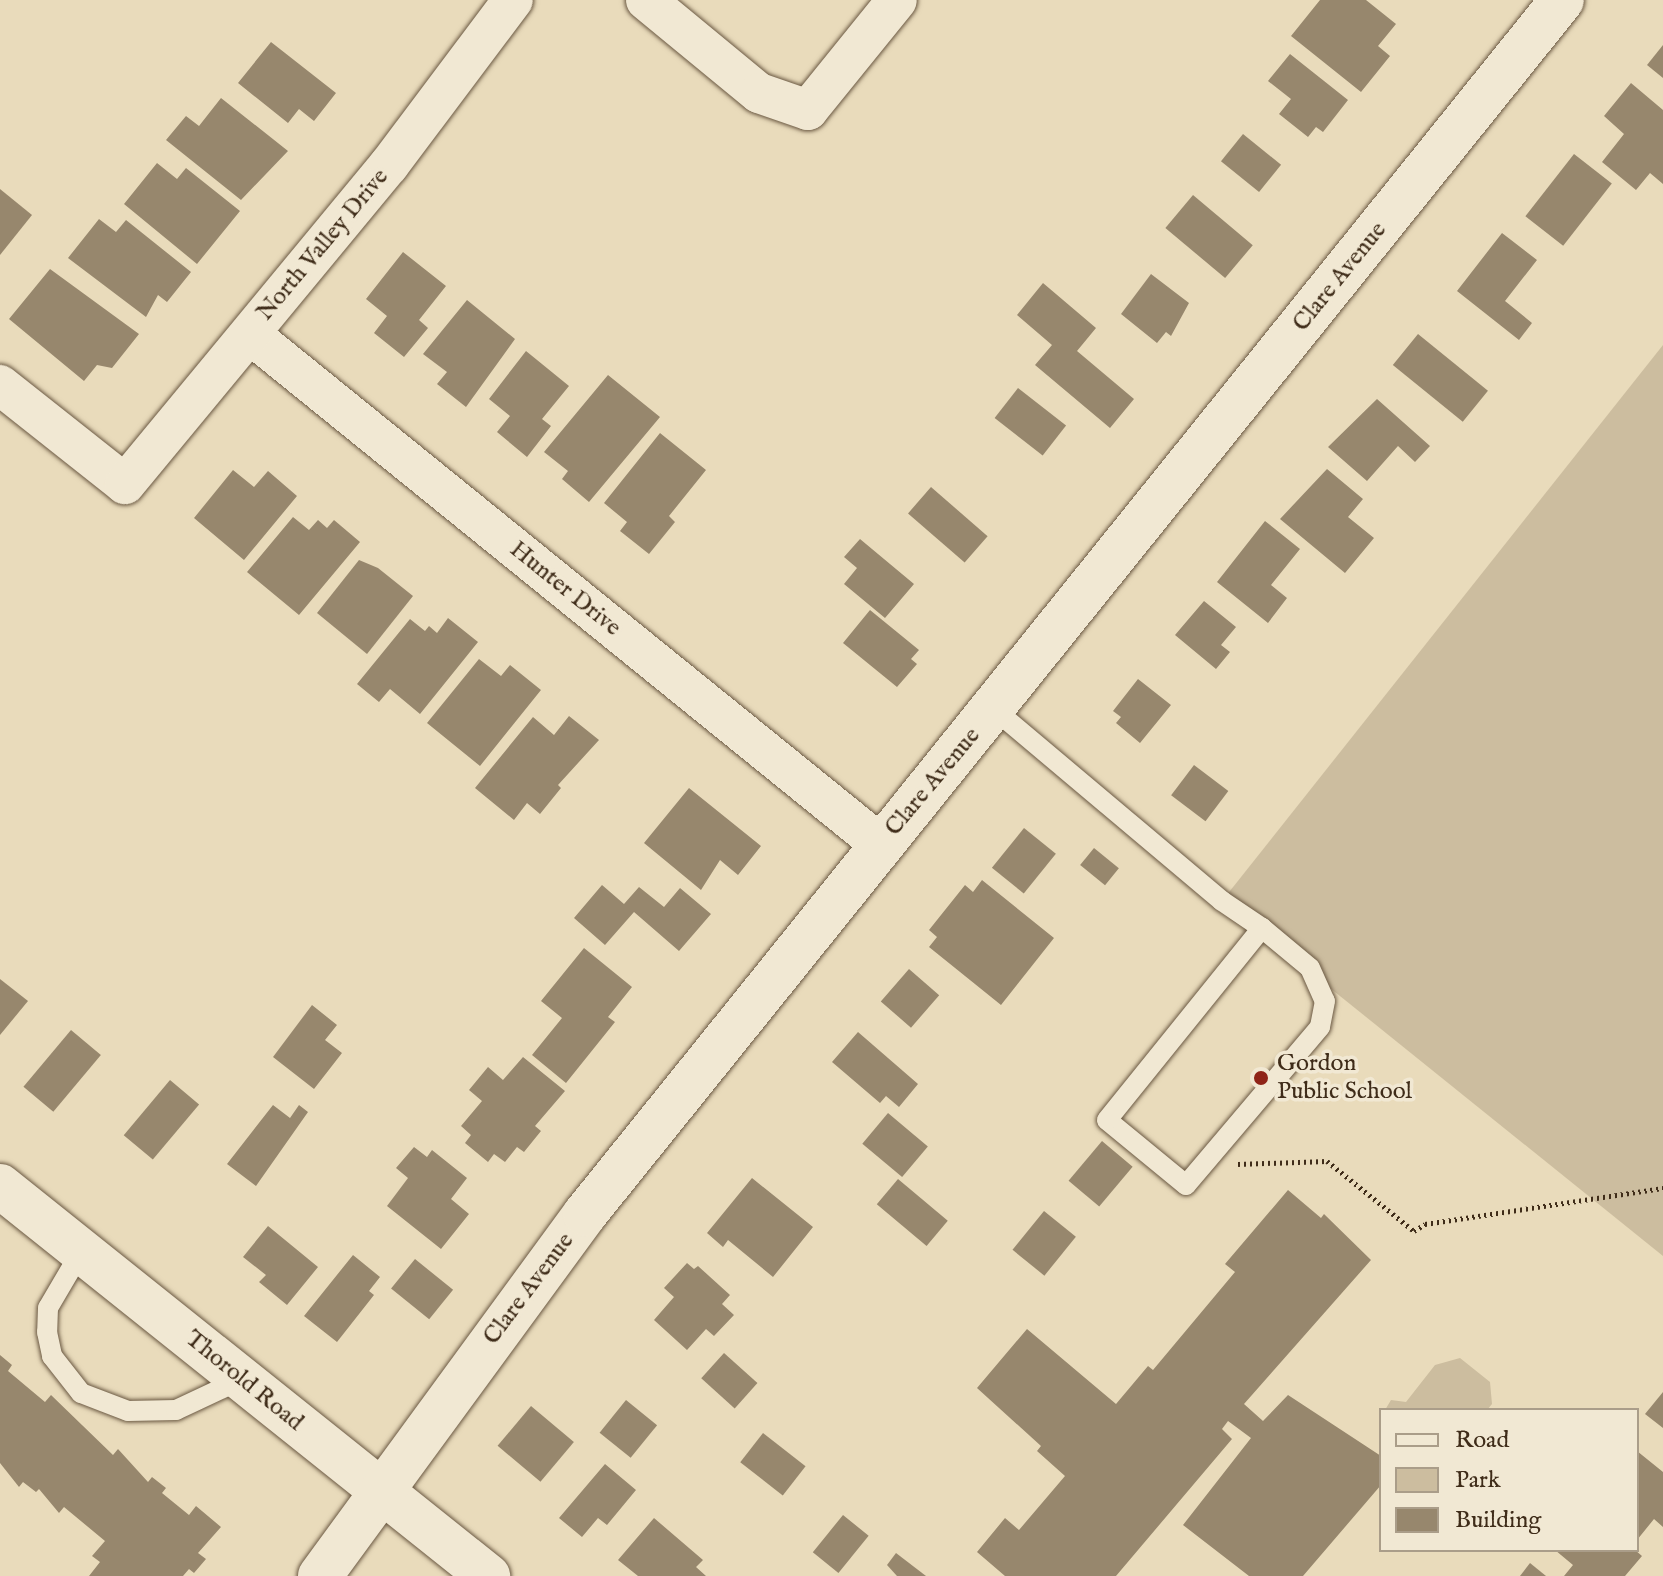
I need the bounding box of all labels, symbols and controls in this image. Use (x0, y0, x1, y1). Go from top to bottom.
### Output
street label: North Valley Drive (251, 163, 395, 327)
street label: Clare Avenue (1287, 216, 1393, 338)
street label: Hunter Drive (504, 535, 626, 643)
street label: Clare Avenue (879, 722, 987, 842)
place label: Gordon Public School (1277, 1050, 1412, 1106)
marker: Gordon Public School (1252, 1069, 1270, 1087)
street label: Clare Avenue (478, 1227, 580, 1351)
street label: Thorold Road (179, 1325, 309, 1437)
legend (1379, 1408, 1639, 1552)
text: Road (1455, 1425, 1509, 1456)
text: Park (1455, 1465, 1501, 1496)
text: Building (1455, 1505, 1541, 1536)

